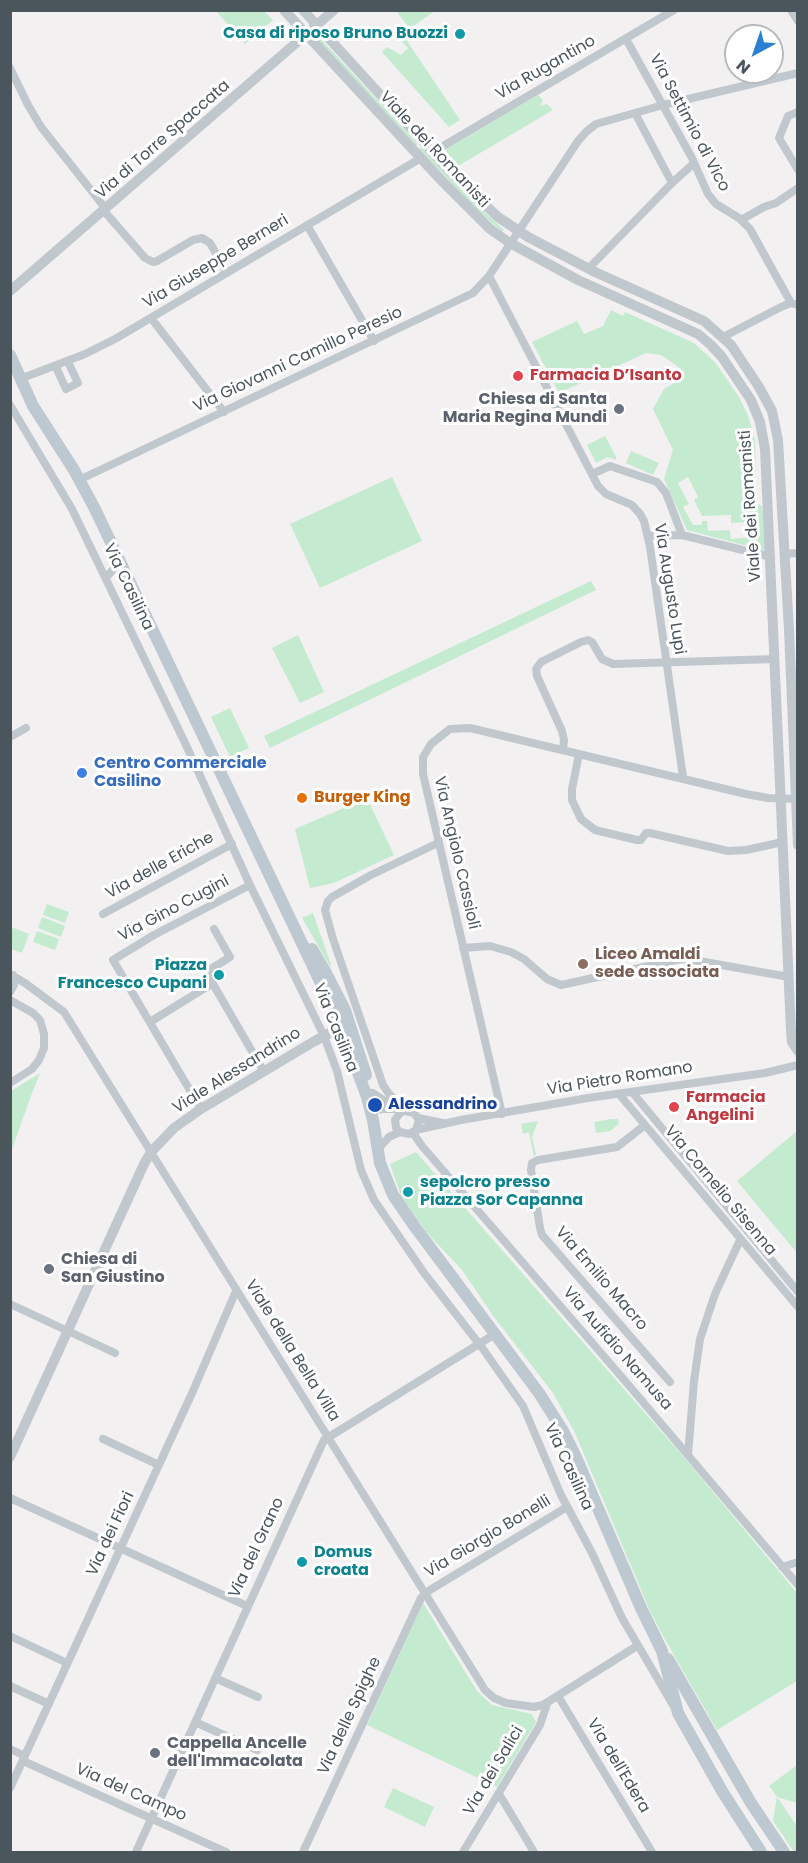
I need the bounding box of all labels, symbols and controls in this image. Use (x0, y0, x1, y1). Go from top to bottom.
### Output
place label: Casa di riposo Bruno Buozzi (223, 24, 448, 44)
north arrow (724, 24, 784, 84)
marker: Casa di riposo Bruno Buozzi (453, 27, 467, 41)
street label: Via Rugantino (493, 32, 599, 104)
street label: Via Settimio di Vico (645, 51, 733, 195)
text: N (731, 54, 755, 79)
street label: Via di Torre Spaccata (92, 76, 234, 204)
street label: Viale dei Romanisti (375, 88, 493, 212)
street label: Via Giuseppe Berneri (140, 211, 292, 313)
street label: Via Giovanni Camillo Peresio (190, 303, 406, 417)
place label: Farmacia D’Isanto (530, 366, 682, 386)
marker: Farmacia D’Isanto (511, 369, 525, 383)
place label: Chiesa di Santa Maria Regina Mundi (443, 390, 607, 428)
marker: Chiesa di Santa Maria Regina Mundi (612, 402, 626, 416)
street label: Viale dei Romanisti (736, 429, 766, 583)
street label: Via Augusto Lupi (649, 522, 689, 656)
street label: Via Casilina (99, 540, 157, 634)
place label: Centro Commerciale Casilino (94, 754, 267, 792)
marker: Centro Commerciale Casilino (75, 766, 89, 780)
street label: Via Angiolo Cassioli (429, 775, 483, 931)
place label: Burger King (314, 788, 411, 808)
marker: Burger King (295, 791, 309, 805)
street label: Via delle Eriche (103, 828, 217, 904)
street label: Via Gino Cugini (115, 872, 233, 946)
place label: Liceo Amaldi sede associata (595, 945, 719, 983)
place label: Piazza Francesco Cupani (58, 956, 207, 994)
marker: Liceo Amaldi sede associata (576, 957, 590, 971)
marker: Piazza Francesco Cupani (212, 968, 226, 982)
street label: Via Casilina (308, 981, 362, 1075)
street label: Viale Alessandrino (169, 1024, 305, 1118)
street label: Via Pietro Romano (546, 1058, 694, 1100)
place label: Farmacia Angelini (686, 1088, 766, 1126)
place label: Alessandrino (388, 1095, 497, 1115)
marker: Alessandrino (366, 1096, 384, 1114)
marker: Farmacia Angelini (667, 1100, 681, 1114)
street label: Via Cornelio Sisenna (660, 1122, 780, 1260)
place label: sepolcro presso Piazza Sor Capanna (420, 1173, 583, 1211)
marker: sepolcro presso Piazza Sor Capanna (401, 1185, 415, 1199)
street label: Via Emilio Macro (551, 1223, 651, 1335)
place label: Chiesa di San Giustino (61, 1250, 165, 1288)
marker: Chiesa di San Giustino (42, 1262, 56, 1276)
street label: Viale della Bella Villa (241, 1277, 343, 1425)
street label: Via Aufidio Namusa (558, 1283, 676, 1415)
street label: Via Casilina (539, 1420, 597, 1514)
street label: Via dei Fiori (83, 1489, 139, 1579)
street label: Via Giorgio Bonelli (421, 1492, 555, 1582)
street label: Via del Grano (225, 1495, 289, 1601)
place label: Domus croata (314, 1543, 372, 1581)
marker: Domus croata (295, 1555, 309, 1569)
street label: Via delle Spighe (314, 1654, 386, 1778)
street label: Via dell'Edera (582, 1715, 654, 1817)
street label: Via dei Salici (460, 1723, 528, 1819)
place label: Cappella Ancelle dell'Immacolata (167, 1734, 307, 1772)
marker: Cappella Ancelle dell'Immacolata (148, 1746, 162, 1760)
street label: Via del Campo (73, 1760, 189, 1826)

